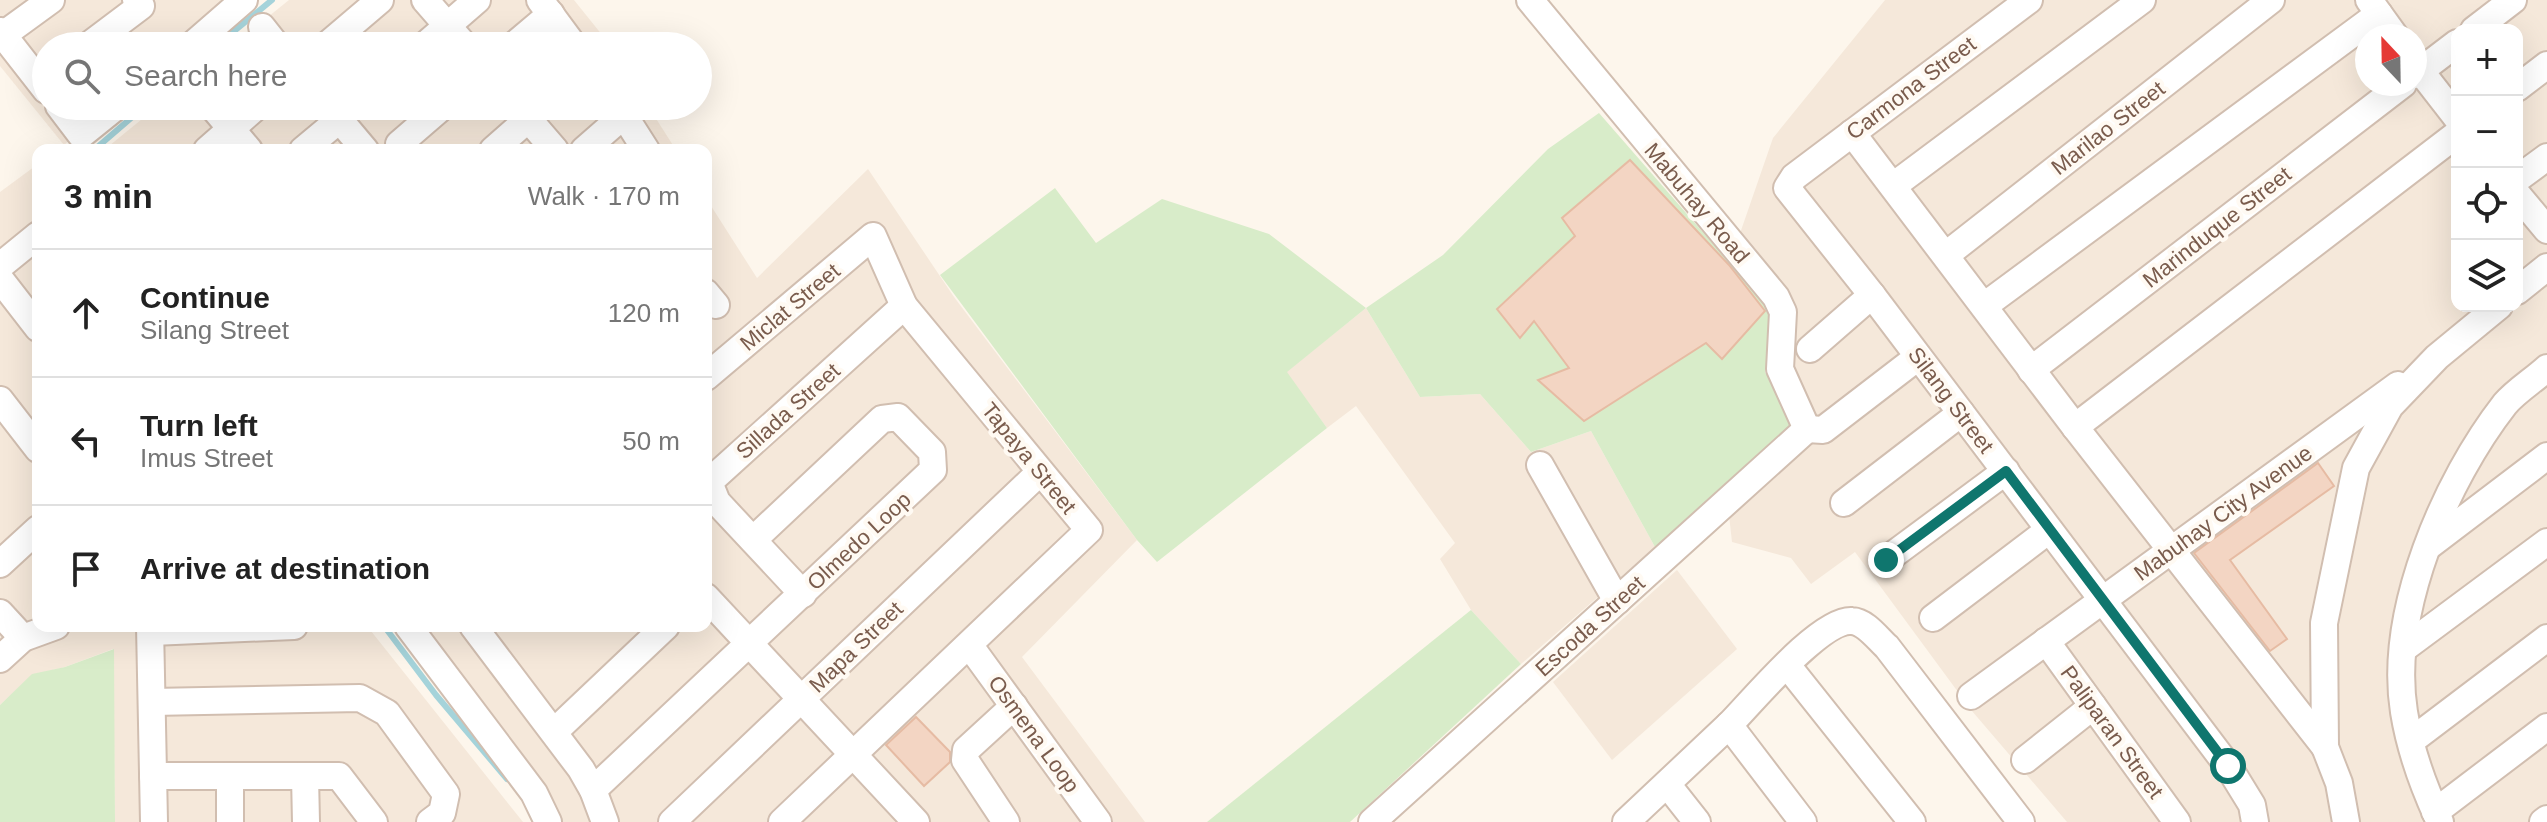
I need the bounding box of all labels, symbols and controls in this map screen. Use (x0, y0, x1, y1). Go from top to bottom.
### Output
north arrow (2355, 24, 2427, 96)
map controls (2451, 24, 2523, 312)
button: + (2451, 24, 2523, 96)
street label: Carmona Street (1841, 31, 1981, 145)
search box (32, 32, 712, 120)
icon: search (60, 54, 104, 98)
text: Search here (124, 59, 287, 92)
street label: Marilao Street (2046, 76, 2170, 180)
button: − (2451, 96, 2523, 168)
street label: Mabuhay Road (1639, 138, 1755, 268)
street label: Marinduque Street (2138, 161, 2296, 293)
button: locate (2451, 168, 2523, 240)
text: 3 min (64, 177, 153, 215)
text: Walk · 170 m (528, 181, 680, 211)
button: layers (2451, 240, 2523, 312)
street label: Miclat Street (735, 258, 845, 356)
text: Continue (140, 281, 270, 314)
icon: ahead (64, 291, 108, 335)
text: 120 m (608, 298, 680, 328)
text: Silang Street (140, 315, 289, 345)
street label: Silang Street (1903, 342, 1999, 458)
street label: Sillada Street (731, 358, 845, 464)
street label: Tapaya Street (977, 397, 1081, 519)
text: Turn left (140, 409, 258, 442)
icon: left (64, 419, 108, 463)
text: 50 m (622, 426, 680, 456)
street label: Mabuhay City Avenue (2129, 440, 2317, 586)
text: Imus Street (140, 443, 273, 473)
street label: Olmedo Loop (802, 487, 916, 595)
route end (1868, 542, 1904, 578)
icon: arrive (64, 547, 108, 591)
text: Arrive at destination (140, 552, 430, 585)
street label: Escoda Street (1530, 570, 1650, 682)
street label: Mapa Street (804, 596, 908, 698)
street label: Paliparan Street (2056, 661, 2168, 803)
street label: Osmena Loop (983, 671, 1085, 797)
route start (2210, 748, 2246, 784)

